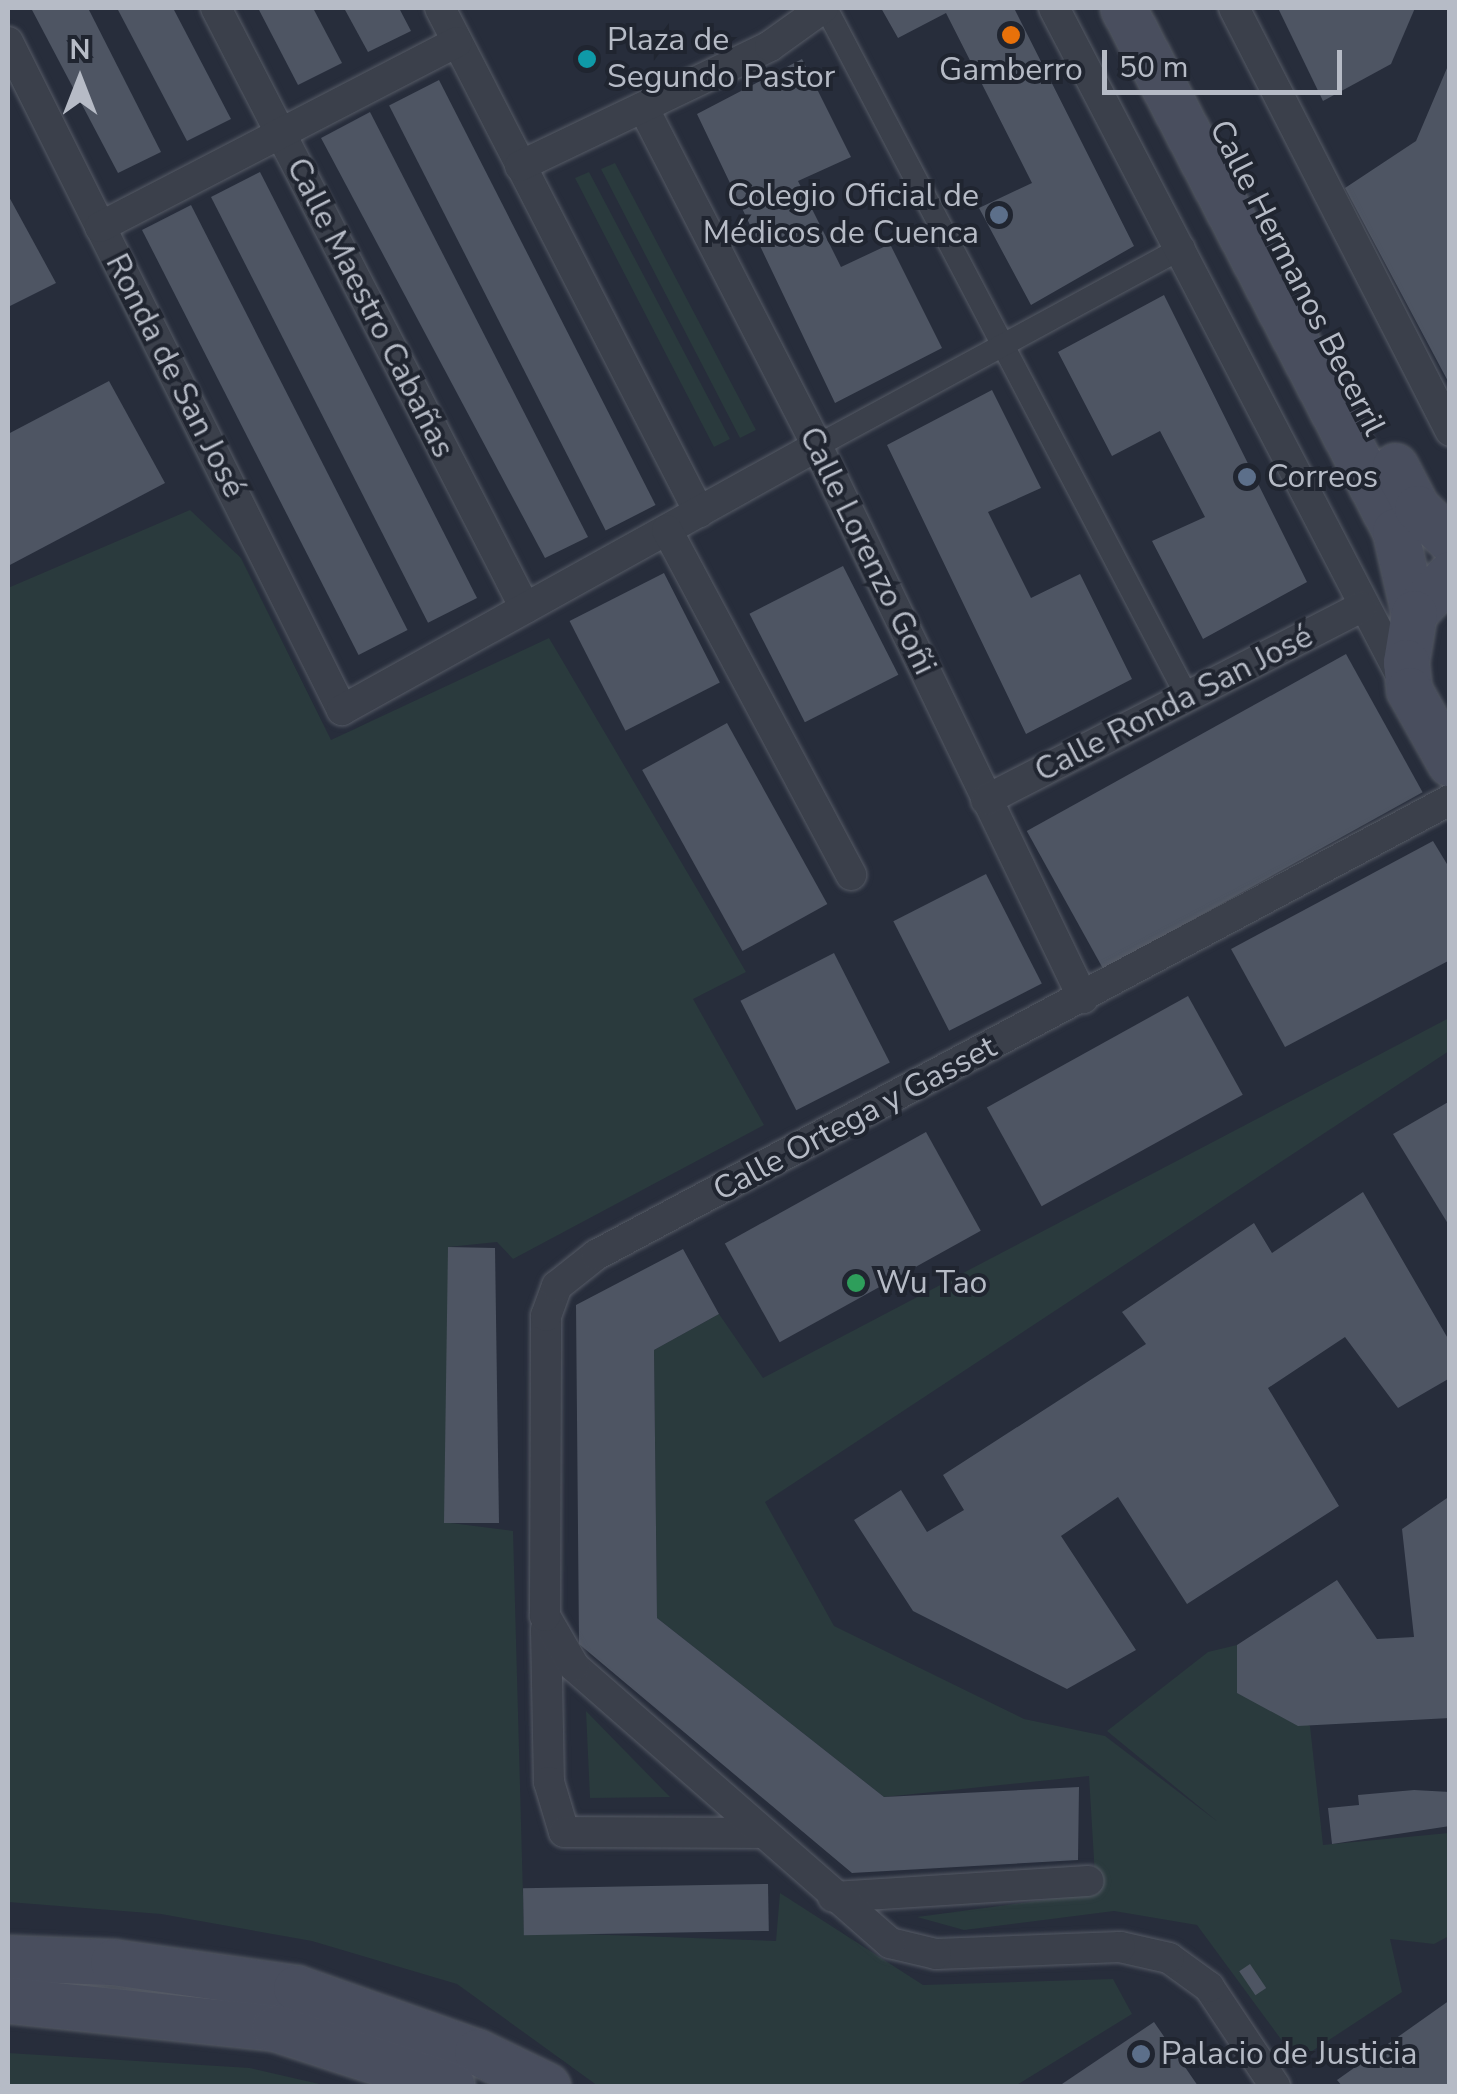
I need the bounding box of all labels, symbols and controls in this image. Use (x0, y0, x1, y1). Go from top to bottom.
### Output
place label: Plaza de Segundo Pastor (607, 22, 835, 97)
marker: Gamberro (1000, 24, 1022, 46)
north arrow (30, 30, 130, 130)
scale bar (1107, 30, 1347, 92)
text: N (70, 31, 90, 69)
text: 50 m (1119, 47, 1188, 88)
marker: Plaza de Segundo Pastor (576, 48, 598, 70)
place label: Gamberro (939, 51, 1083, 89)
street label: Calle Hermanos Becerril (1201, 114, 1393, 442)
street label: Calle Maestro Cabañas (278, 152, 462, 464)
place label: Colegio Oficial de Médicos de Cuenca (703, 178, 979, 253)
marker: Colegio Oficial de Médicos de Cuenca (988, 204, 1010, 226)
street label: Ronda de San José (97, 248, 253, 504)
street label: Calle Lorenzo Goñi (790, 421, 944, 681)
place label: Correos (1267, 458, 1378, 496)
marker: Correos (1236, 466, 1258, 488)
street label: Calle Ronda San José (1029, 617, 1319, 791)
street label: Calle Ortega y Gasset (707, 1028, 1003, 1210)
place label: Wu Tao (876, 1264, 987, 1302)
marker: Wu Tao (845, 1272, 867, 1294)
place label: Palacio de Justicia (1161, 2035, 1417, 2073)
marker: Palacio de Justicia (1130, 2043, 1152, 2065)

